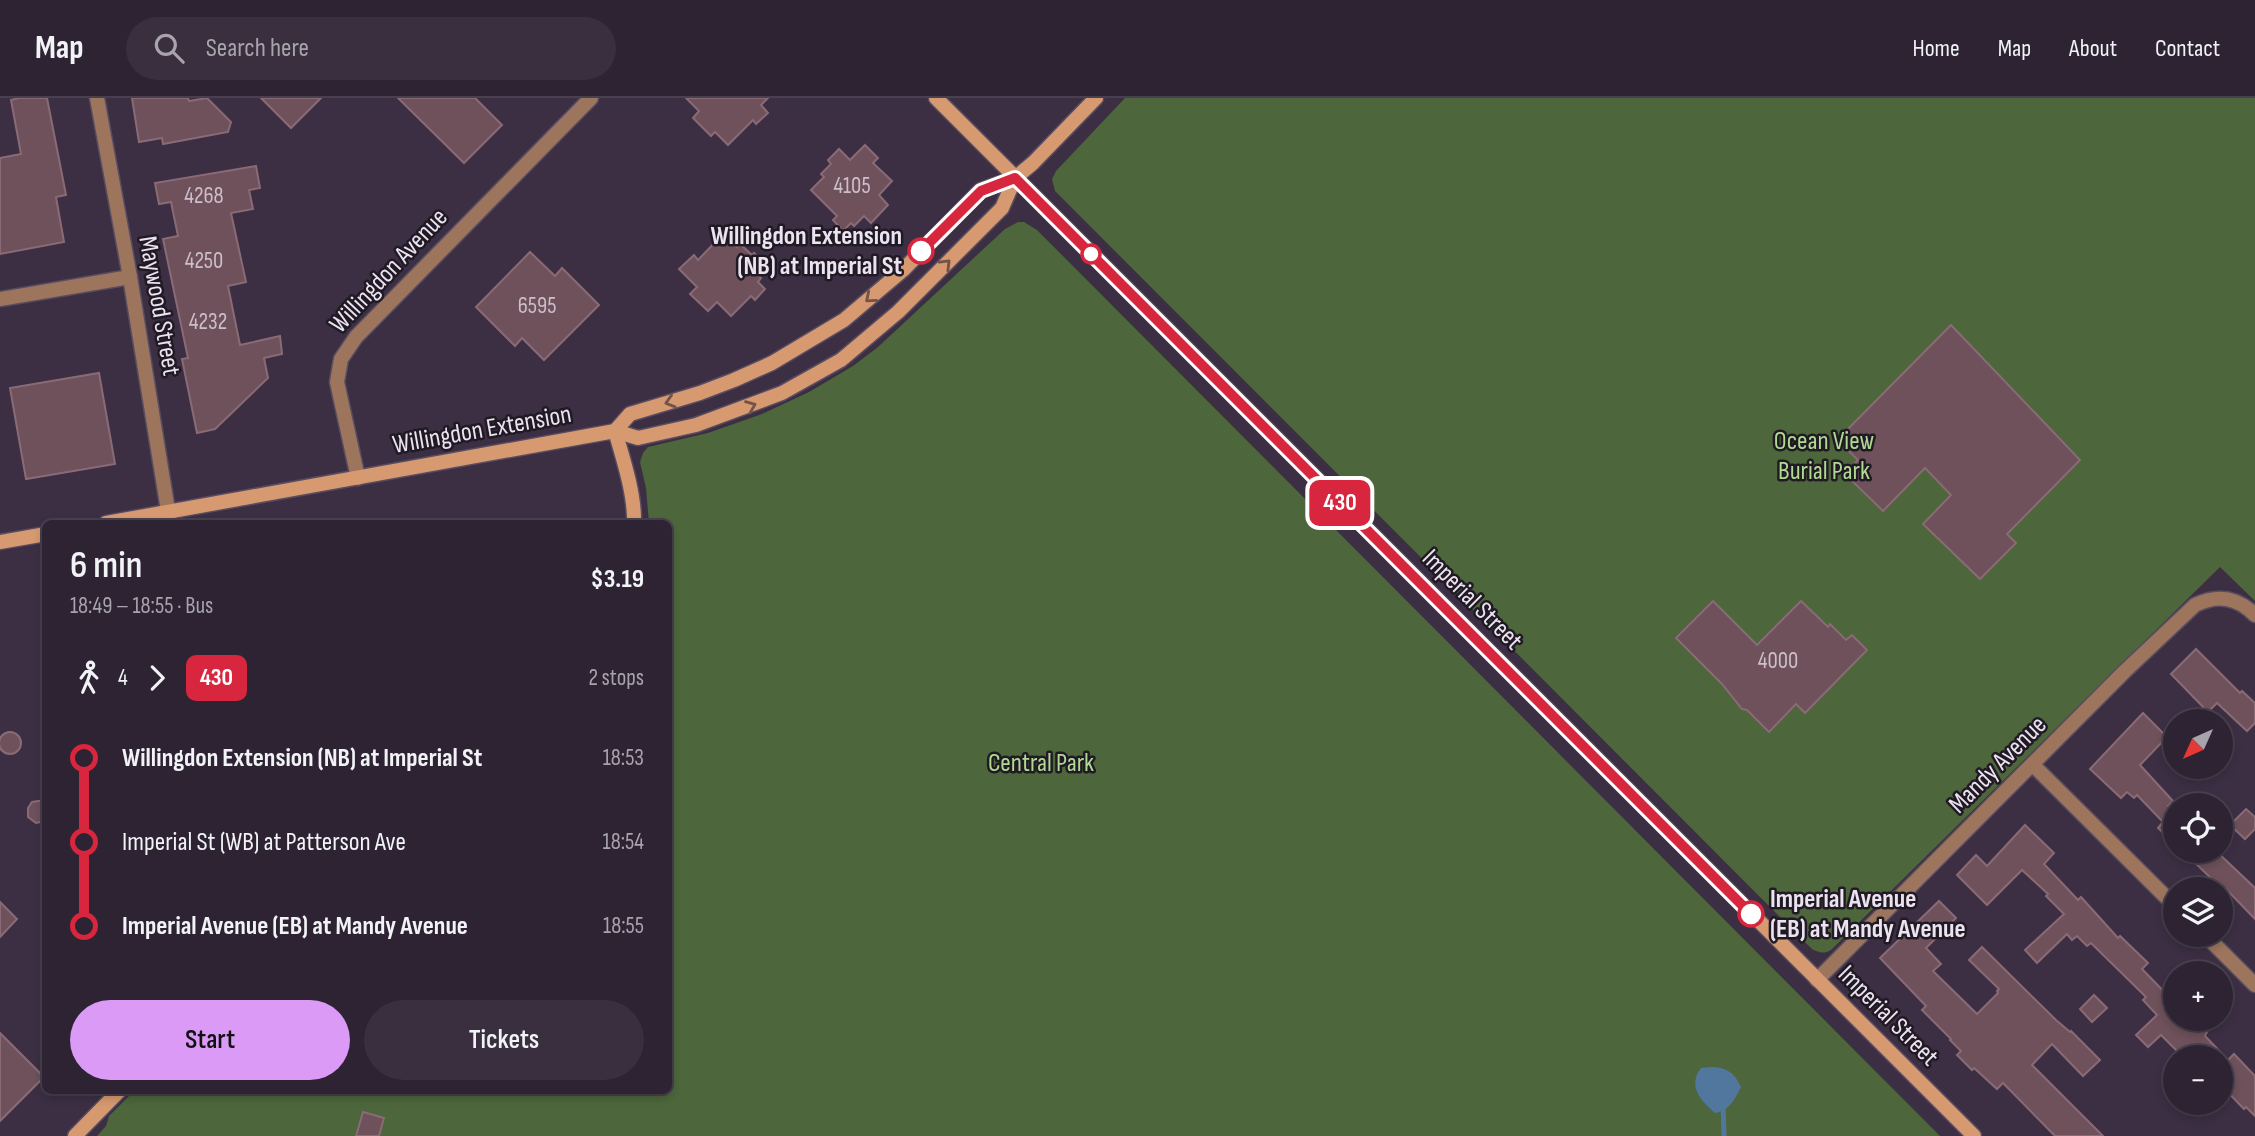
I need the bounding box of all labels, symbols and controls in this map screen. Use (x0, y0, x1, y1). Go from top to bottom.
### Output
search box (126, 17, 616, 80)
text: Map (35, 28, 84, 68)
icon: search (150, 29, 188, 67)
text: Search here (206, 33, 309, 64)
text: Home (1912, 34, 1960, 63)
text: Map (1998, 34, 2031, 63)
text: About (2069, 34, 2117, 63)
text: Contact (2155, 34, 2220, 63)
house number: 4105 (833, 172, 871, 200)
house number: 4268 (184, 182, 224, 210)
street label: Willingdon Avenue (324, 202, 454, 340)
place label: Willingdon Extension (NB) at Imperial St (710, 221, 902, 282)
street label: Maywood Street (131, 234, 187, 378)
marker: Willingdon Extension (NB) at Imperial St (908, 238, 934, 264)
unlabelled marker (1081, 244, 1101, 264)
house number: 4250 (185, 247, 223, 275)
one-way arrow (937, 260, 950, 273)
one-way arrow (866, 290, 879, 302)
house number: 6595 (518, 292, 556, 320)
house number: 4232 (189, 308, 227, 336)
one-way arrow (664, 393, 676, 408)
street label: Willingdon Extension (390, 399, 574, 461)
one-way arrow (744, 401, 756, 415)
park label: Ocean View Burial Park (1774, 426, 1875, 487)
line badge: 430 (1300, 480, 1380, 526)
text: 430 (1323, 488, 1357, 517)
text: 6 min (70, 543, 142, 588)
street label: Imperial Street (1415, 543, 1529, 657)
text: $3.19 (590, 564, 644, 595)
text: 18:49 – 18:55 · Bus (70, 592, 213, 620)
house number: 4000 (1758, 647, 1798, 675)
icon: walk (70, 659, 108, 697)
icon: forward (138, 659, 176, 697)
text: 430 (200, 663, 233, 692)
text: 4 (118, 664, 128, 692)
text: 2 stops (588, 664, 644, 692)
north arrow (2163, 709, 2233, 779)
map controls (2163, 709, 2233, 1115)
street label: Mandy Avenue (1943, 710, 2053, 820)
text: Willingdon Extension (NB) at Imperial St (122, 743, 482, 774)
text: 18:53 (603, 744, 644, 772)
park label: Central Park (988, 748, 1094, 779)
button: locate (2163, 793, 2233, 863)
text: Imperial St (WB) at Patterson Ave (122, 827, 406, 858)
text: 18:54 (603, 828, 644, 856)
button: layers (2163, 877, 2233, 947)
place label: Imperial Avenue (EB) at Mandy Avenue (1770, 884, 1966, 945)
marker: Imperial Avenue (EB) at Mandy Avenue (1738, 901, 1764, 927)
text: Imperial Avenue (EB) at Mandy Avenue (122, 911, 468, 942)
text: 18:55 (603, 912, 644, 940)
street label: Imperial Street (1831, 959, 1945, 1073)
button: + (2163, 961, 2233, 1031)
button: Start (70, 1000, 350, 1080)
button: Tickets (364, 1000, 644, 1080)
button: − (2163, 1045, 2233, 1115)

